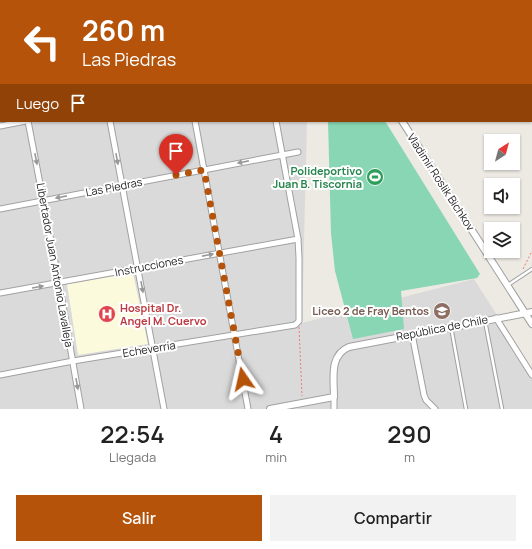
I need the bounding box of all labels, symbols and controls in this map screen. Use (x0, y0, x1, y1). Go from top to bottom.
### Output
text: 260 m (82, 11, 165, 49)
icon: left (16, 16, 68, 68)
text: Las Piedras (82, 47, 176, 71)
icon: arrive (67, 92, 89, 114)
text: Luego (16, 93, 59, 114)
street label: Vladimir Roslik Bichkov (404, 130, 479, 234)
pin (159, 134, 193, 175)
north arrow (484, 134, 520, 170)
map controls (484, 134, 520, 258)
icon: arrive (165, 140, 187, 162)
one-way arrow (33, 153, 39, 165)
one-way arrow (115, 153, 121, 165)
one-way arrow (237, 159, 249, 165)
place label: Polideportivo Juan B. Tiscornia (273, 163, 362, 191)
sports icon: Polideportivo Juan B. Tiscornia (365, 167, 385, 187)
street label: Las Piedras (84, 174, 144, 199)
button: sound (484, 178, 520, 214)
street label: Libertador Juan Antonio Lavalleja (34, 182, 77, 348)
one-way arrow (55, 195, 67, 201)
button: layers (484, 222, 520, 258)
street label: Instrucciones (113, 251, 185, 279)
one-way arrow (201, 252, 214, 258)
one-way arrow (139, 281, 145, 293)
one-way arrow (32, 284, 45, 290)
place label: Hospital Dr. Angel M. Cuervo (120, 300, 207, 328)
school or university icon: Liceo 2 de Fray Bentos (432, 301, 452, 321)
place label: Liceo 2 de Fray Bentos (312, 303, 429, 318)
hospital icon: Hospital Dr. Angel M. Cuervo (97, 304, 117, 324)
street label: República de Chile (395, 311, 490, 344)
street label: Echeverría (121, 337, 177, 360)
position arrow (222, 358, 264, 400)
one-way arrow (74, 377, 80, 390)
text: 22:54 (100, 417, 165, 450)
text: 4 (269, 417, 283, 450)
text: 290 (387, 417, 432, 450)
text: Llegada (109, 448, 156, 466)
text: min (265, 448, 287, 466)
text: m (404, 448, 415, 466)
button: Salir (16, 495, 262, 541)
button: Compartir (270, 495, 516, 541)

